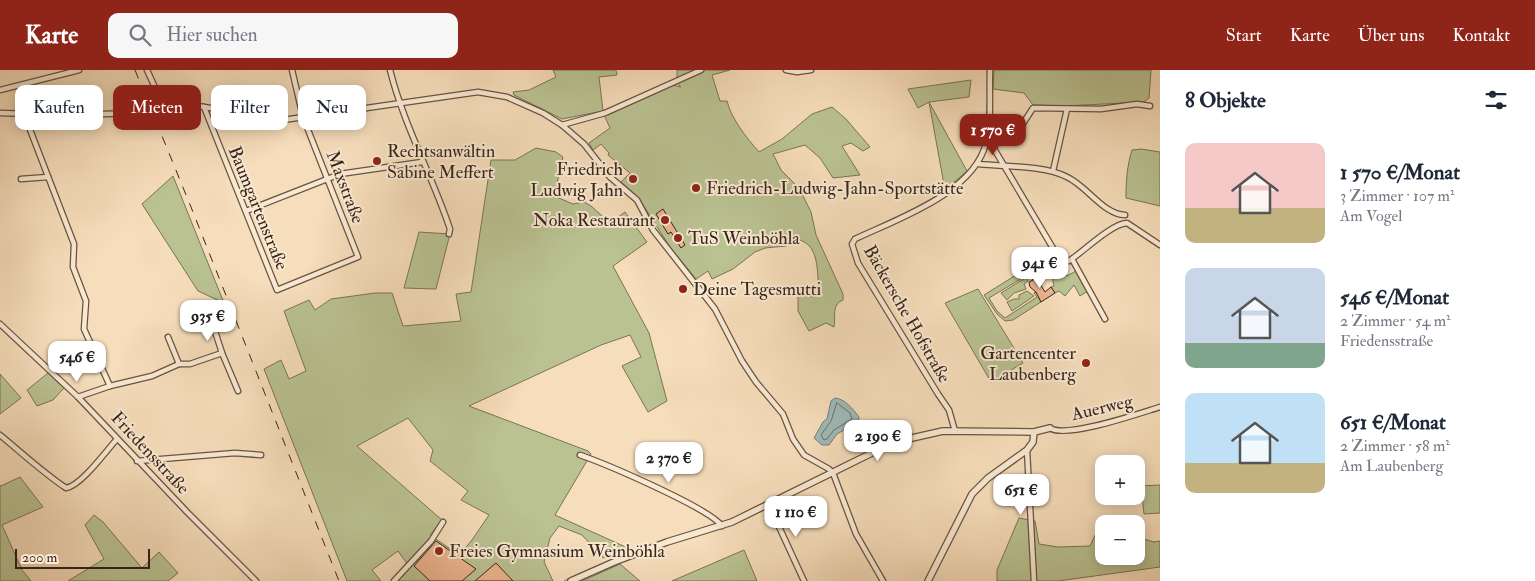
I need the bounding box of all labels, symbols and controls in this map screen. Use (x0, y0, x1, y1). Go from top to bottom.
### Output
search box (108, 13, 458, 58)
text: Karte (25, 20, 78, 51)
icon: search (126, 21, 154, 49)
text: Hier suchen (166, 23, 258, 47)
text: Start (1226, 24, 1262, 47)
text: Karte (1290, 24, 1330, 47)
text: Über uns (1358, 24, 1424, 47)
text: Kontakt (1452, 24, 1510, 47)
chip: Kaufen (15, 85, 103, 130)
chip: Mieten (113, 85, 201, 130)
chip: Filter (211, 85, 288, 130)
chip: Neu (298, 85, 366, 130)
icon: filters (1482, 86, 1510, 114)
text: 8 Objekte (1185, 87, 1266, 114)
pin: 1 570 € (947, 114, 1039, 156)
text: 1 570 € (971, 120, 1015, 140)
place label: Rechtsanwältin Sabine Meffert (387, 140, 495, 184)
street label: Baumgartenstraße (223, 143, 293, 274)
street label: Maxstraße (321, 147, 370, 227)
marker: Rechtsanwältin Sabine Meffert (371, 155, 383, 167)
place label: Friedrich Ludwig Jahn (530, 158, 624, 202)
text: 1 570 €/Monat (1340, 159, 1460, 186)
icon: home (1225, 163, 1285, 223)
marker: Friedrich Ludwig Jahn (627, 173, 639, 185)
place label: Friedrich-Ludwig-Jahn-Sportstätte (706, 177, 964, 200)
marker: Friedrich-Ludwig-Jahn-Sportstätte (690, 182, 702, 194)
text: 3 Zimmer · 107 m² (1340, 186, 1455, 206)
text: Am Vogel (1340, 206, 1402, 226)
place label: Noka Restaurant (533, 209, 655, 232)
marker: Noka Restaurant (659, 214, 671, 226)
place label: TuS Weinböhla (688, 227, 800, 250)
marker: TuS Weinböhla (672, 232, 684, 244)
street label: Bäckersche Hofstraße (858, 241, 956, 388)
pin: 941 € (1005, 246, 1075, 289)
text: 941 € (1022, 253, 1058, 273)
place label: Deine Tagesmutti (693, 278, 822, 301)
marker: Deine Tagesmutti (677, 283, 689, 295)
text: 546 €/Monat (1340, 284, 1449, 311)
icon: home (1225, 288, 1285, 348)
pin: 935 € (173, 300, 243, 342)
text: 935 € (191, 306, 225, 326)
text: 2 Zimmer · 54 m² (1340, 311, 1451, 331)
text: Friedensstraße (1340, 331, 1433, 351)
pin: 546 € (42, 340, 112, 383)
place label: Gartencenter Laubenberg (980, 342, 1077, 386)
text: 546 € (59, 347, 95, 367)
marker: Gartencenter Laubenberg (1080, 357, 1092, 369)
street label: Auerweg (1068, 390, 1136, 426)
street label: Friedensstraße (106, 407, 195, 500)
text: 651 €/Monat (1340, 409, 1446, 436)
icon: home (1225, 413, 1285, 473)
pin: 2 190 € (832, 420, 924, 462)
text: 2 190 € (855, 426, 901, 446)
text: 2 Zimmer · 58 m² (1340, 436, 1450, 456)
pin: 2 370 € (623, 442, 715, 484)
text: 2 370 € (646, 448, 692, 468)
map controls (1095, 455, 1145, 565)
button: + (1095, 455, 1145, 505)
text: Am Laubenberg (1340, 456, 1443, 476)
pin: 651 € (986, 474, 1056, 516)
text: 651 € (1004, 480, 1038, 500)
pin: 1 110 € (750, 496, 842, 538)
text: 1 110 € (775, 502, 817, 522)
button: − (1095, 515, 1145, 565)
place label: Freies Gymnasium Weinböhla (449, 540, 666, 563)
marker: Freies Gymnasium Weinböhla (433, 545, 445, 557)
scale bar (15, 546, 150, 569)
text: 200 m (22, 549, 57, 566)

